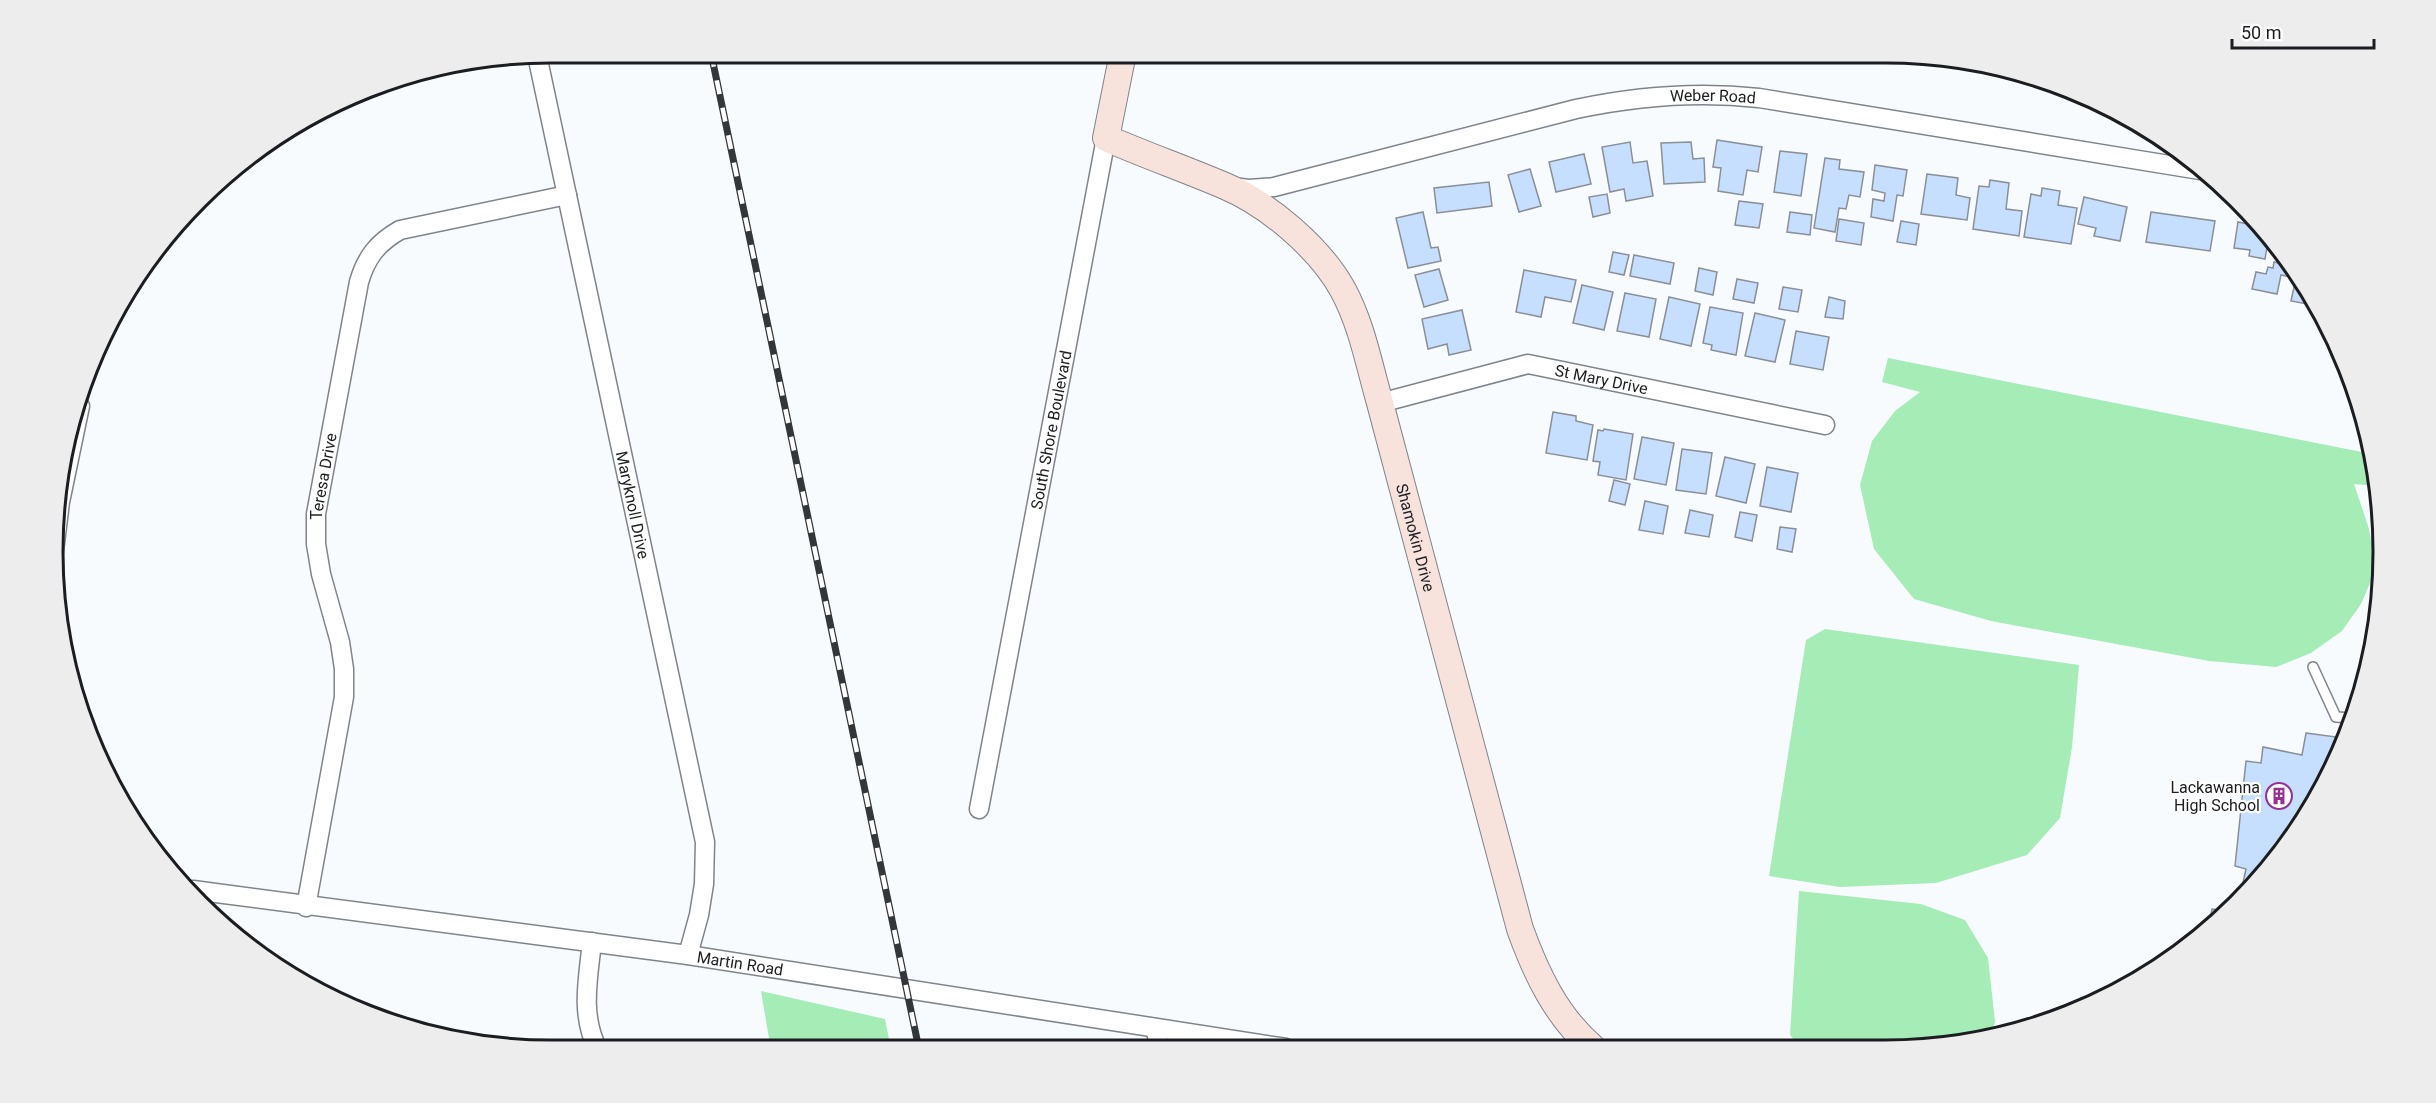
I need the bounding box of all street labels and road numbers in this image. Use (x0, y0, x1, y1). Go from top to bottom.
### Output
street label: Weber Road (1669, 86, 1757, 108)
street label: South Shore Boulevard (1027, 349, 1076, 511)
street label: St Mary Drive (1553, 361, 1649, 398)
street label: Teresa Drive (307, 431, 341, 520)
street label: Maryknoll Drive (612, 449, 653, 561)
street label: Shamokin Drive (1392, 482, 1439, 594)
street label: Martin Road (696, 948, 785, 980)

